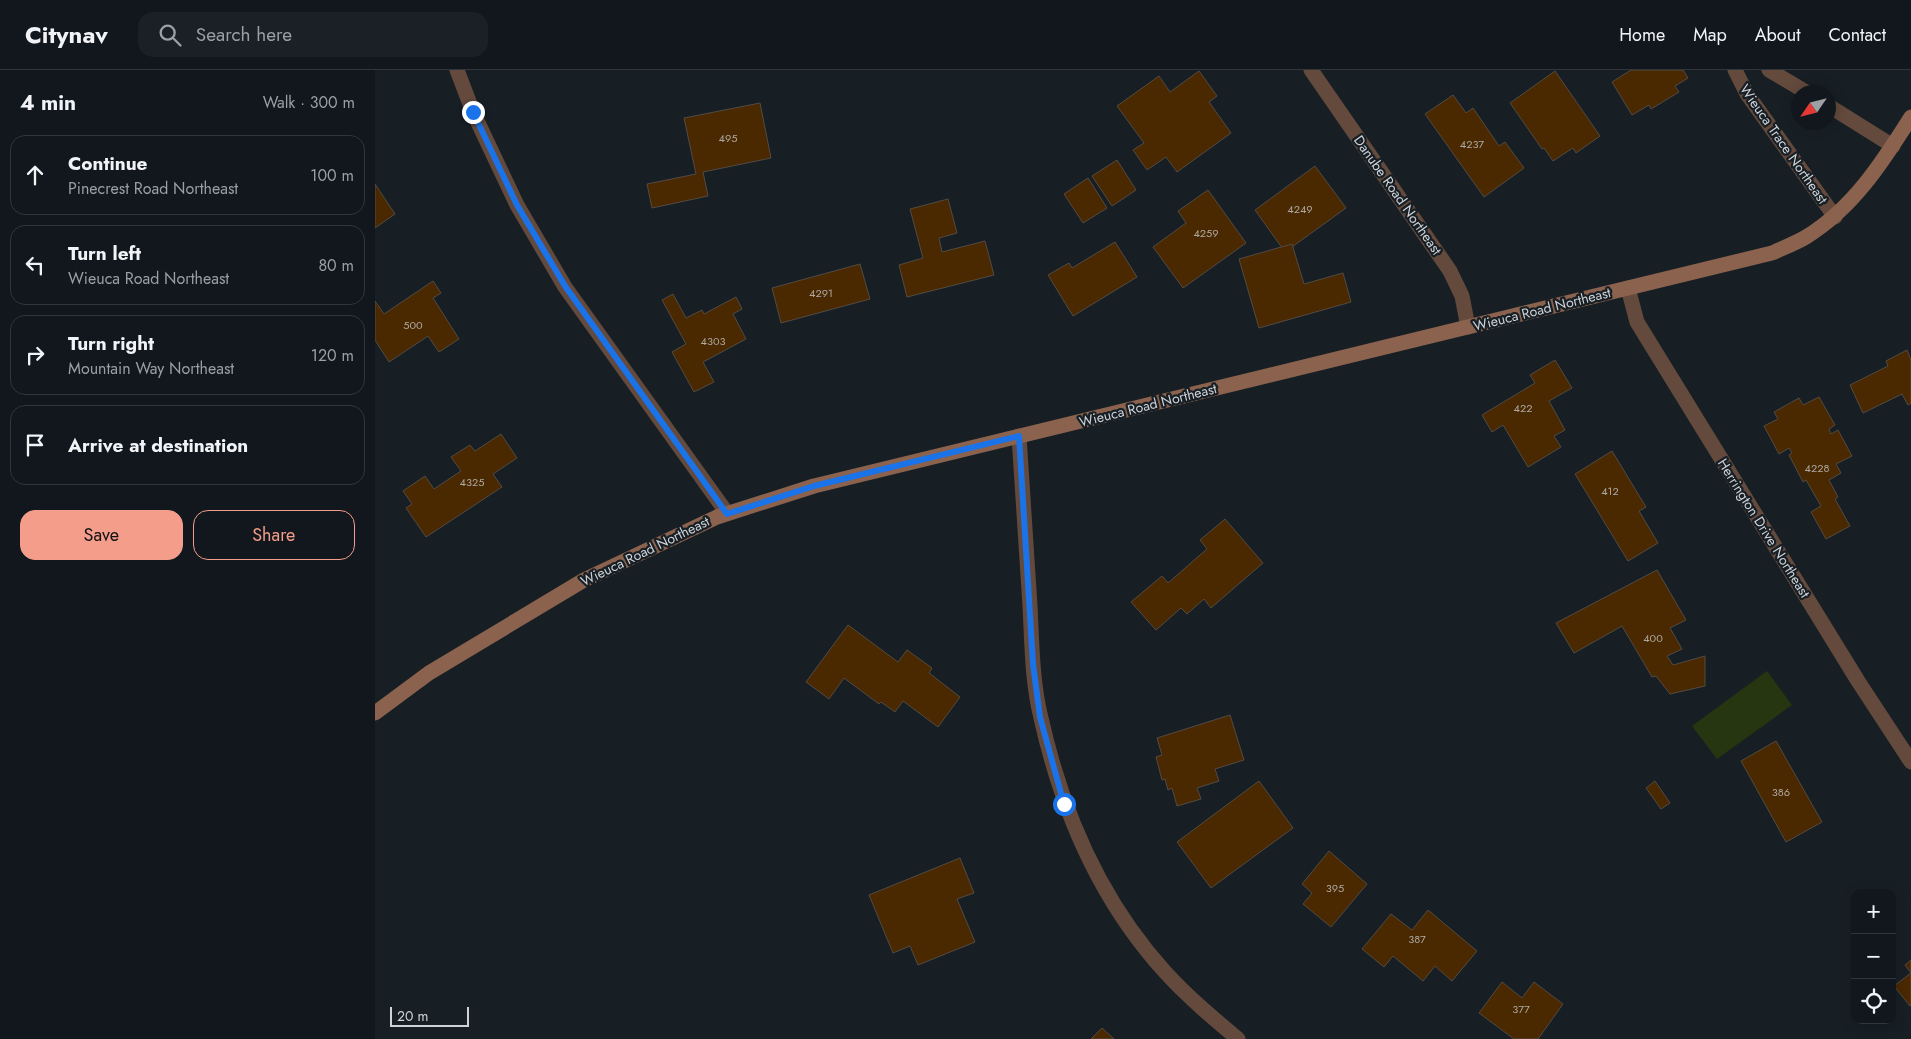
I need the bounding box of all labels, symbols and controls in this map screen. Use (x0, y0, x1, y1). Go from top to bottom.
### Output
search box (138, 12, 488, 57)
text: Citynav (25, 17, 108, 52)
icon: search (156, 21, 184, 49)
text: Search here (196, 21, 292, 48)
text: Home (1619, 22, 1665, 48)
text: Map (1693, 22, 1727, 48)
text: About (1755, 22, 1800, 48)
text: Contact (1828, 22, 1886, 48)
street label: Wieuca Trace Northeast (1735, 80, 1833, 208)
north arrow (1791, 85, 1836, 130)
text: 4 min (20, 88, 76, 118)
text: Walk · 300 m (263, 91, 355, 114)
route end (462, 101, 485, 124)
house number: 495 (719, 130, 737, 146)
street label: Danube Road Northeast (1349, 131, 1447, 259)
house number: 4237 (1460, 136, 1484, 152)
text: Continue (68, 150, 147, 177)
icon: ahead (21, 161, 49, 189)
text: 100 m (310, 164, 354, 187)
text: Pinecrest Road Northeast (68, 177, 238, 200)
house number: 4249 (1287, 201, 1313, 217)
house number: 4259 (1193, 225, 1219, 241)
text: Turn left (68, 240, 141, 267)
icon: left (21, 251, 49, 279)
text: 80 m (318, 254, 354, 277)
text: Wieuca Road Northeast (68, 267, 229, 290)
street label: Wieuca Road Northeast (1471, 282, 1613, 336)
house number: 4291 (809, 285, 833, 301)
house number: 500 (403, 317, 423, 333)
text: Turn right (68, 330, 154, 357)
house number: 4303 (700, 333, 726, 349)
icon: right (21, 341, 49, 369)
text: 120 m (311, 344, 354, 367)
text: Mountain Way Northeast (68, 357, 234, 380)
street label: Wieuca Road Northeast (1077, 378, 1219, 432)
house number: 422 (1514, 400, 1532, 416)
icon: arrive (21, 431, 49, 459)
text: Arrive at destination (68, 432, 248, 459)
street label: Herrington Drive Northeast (1713, 455, 1815, 602)
house number: 4228 (1805, 460, 1829, 476)
house number: 4325 (460, 474, 484, 490)
house number: 412 (1601, 483, 1619, 499)
button: Save (20, 510, 183, 560)
button: Share (193, 510, 355, 560)
street label: Wieuca Road Northeast (577, 511, 713, 591)
house number: 400 (1643, 630, 1663, 646)
house number: 386 (1772, 784, 1790, 800)
route start (1053, 793, 1076, 816)
house number: 395 (1326, 880, 1344, 896)
map controls (1851, 889, 1896, 1024)
button: + (1851, 889, 1896, 934)
house number: 387 (1408, 931, 1426, 947)
button: − (1851, 934, 1896, 979)
button: locate (1851, 979, 1896, 1024)
house number: 377 (1512, 1001, 1530, 1017)
scale bar (390, 1004, 469, 1027)
text: 20 m (397, 1006, 429, 1026)

